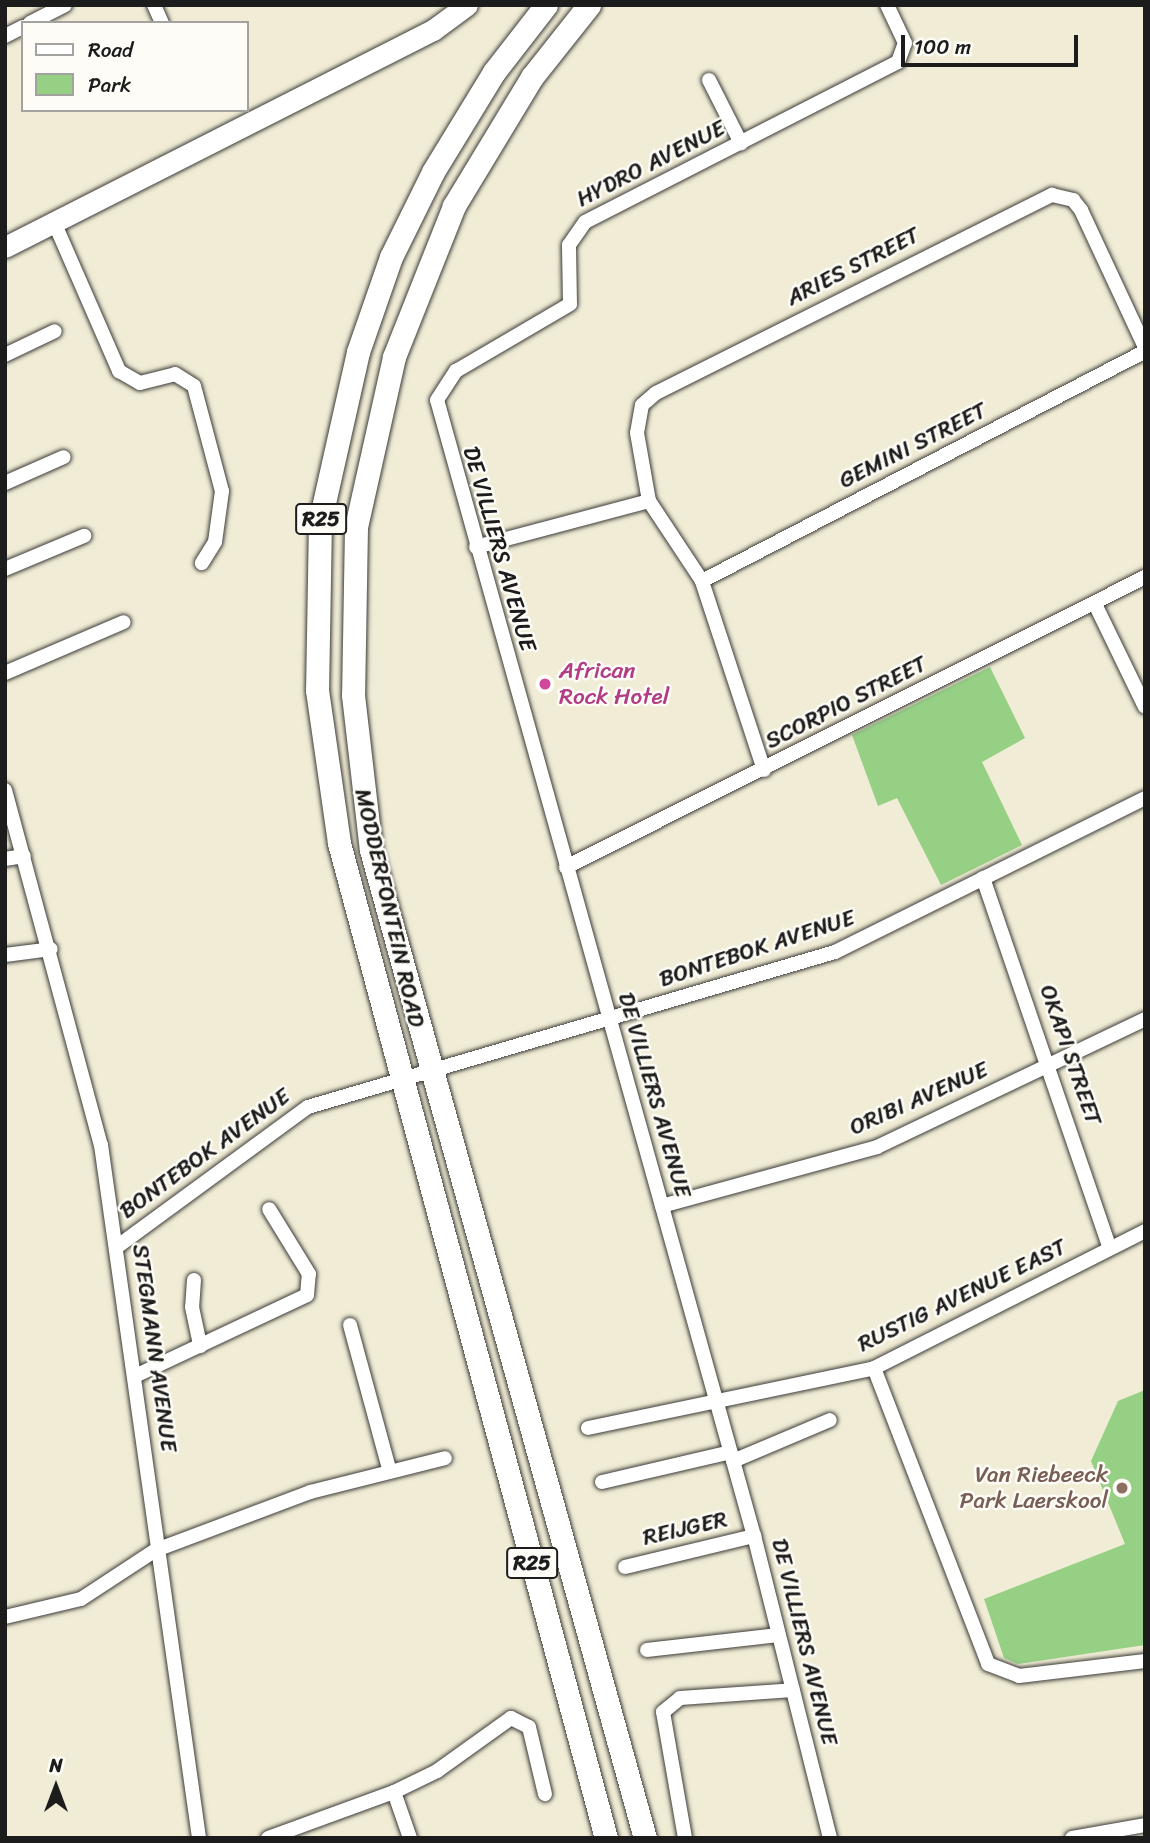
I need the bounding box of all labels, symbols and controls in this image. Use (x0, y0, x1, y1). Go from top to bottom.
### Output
legend (21, 21, 248, 112)
scale bar (905, 21, 1082, 65)
text: 100 m (914, 28, 971, 66)
text: Road (88, 31, 133, 69)
text: Park (88, 66, 131, 104)
street label: HYDRO AVENUE (572, 115, 730, 213)
street label: ARIES STREET (781, 221, 925, 313)
street label: GEMINI STREET (835, 397, 991, 495)
street label: DE VILLIERS AVENUE (456, 441, 542, 657)
road number: R25 (295, 502, 347, 536)
street label: SCORPIO STREET (760, 650, 932, 756)
place label: African Rock Hotel (559, 657, 671, 711)
marker: African Rock Hotel (537, 676, 553, 692)
street label: MODDERFONTEIN ROAD (348, 786, 430, 1030)
street label: BONTEBOK AVENUE (656, 904, 858, 994)
street label: OKAPI STREET (1033, 980, 1107, 1130)
street label: DE VILLIERS AVENUE (611, 987, 697, 1203)
street label: ORIBI AVENUE (845, 1056, 993, 1142)
street label: BONTEBOK AVENUE (114, 1083, 296, 1225)
street label: RUSTIG AVENUE EAST (854, 1234, 1070, 1358)
street label: STEGMANN AVENUE (126, 1242, 182, 1454)
place label: Van Riebeeck Park Laerskool (959, 1461, 1108, 1515)
marker: Van Riebeeck Park Laerskool (1114, 1480, 1130, 1496)
street label: REIJGER (640, 1506, 730, 1552)
street label: DE VILLIERS AVENUE (765, 1534, 843, 1750)
road number: R25 (506, 1546, 558, 1580)
text: N (49, 1749, 63, 1782)
north arrow (21, 1752, 91, 1822)

